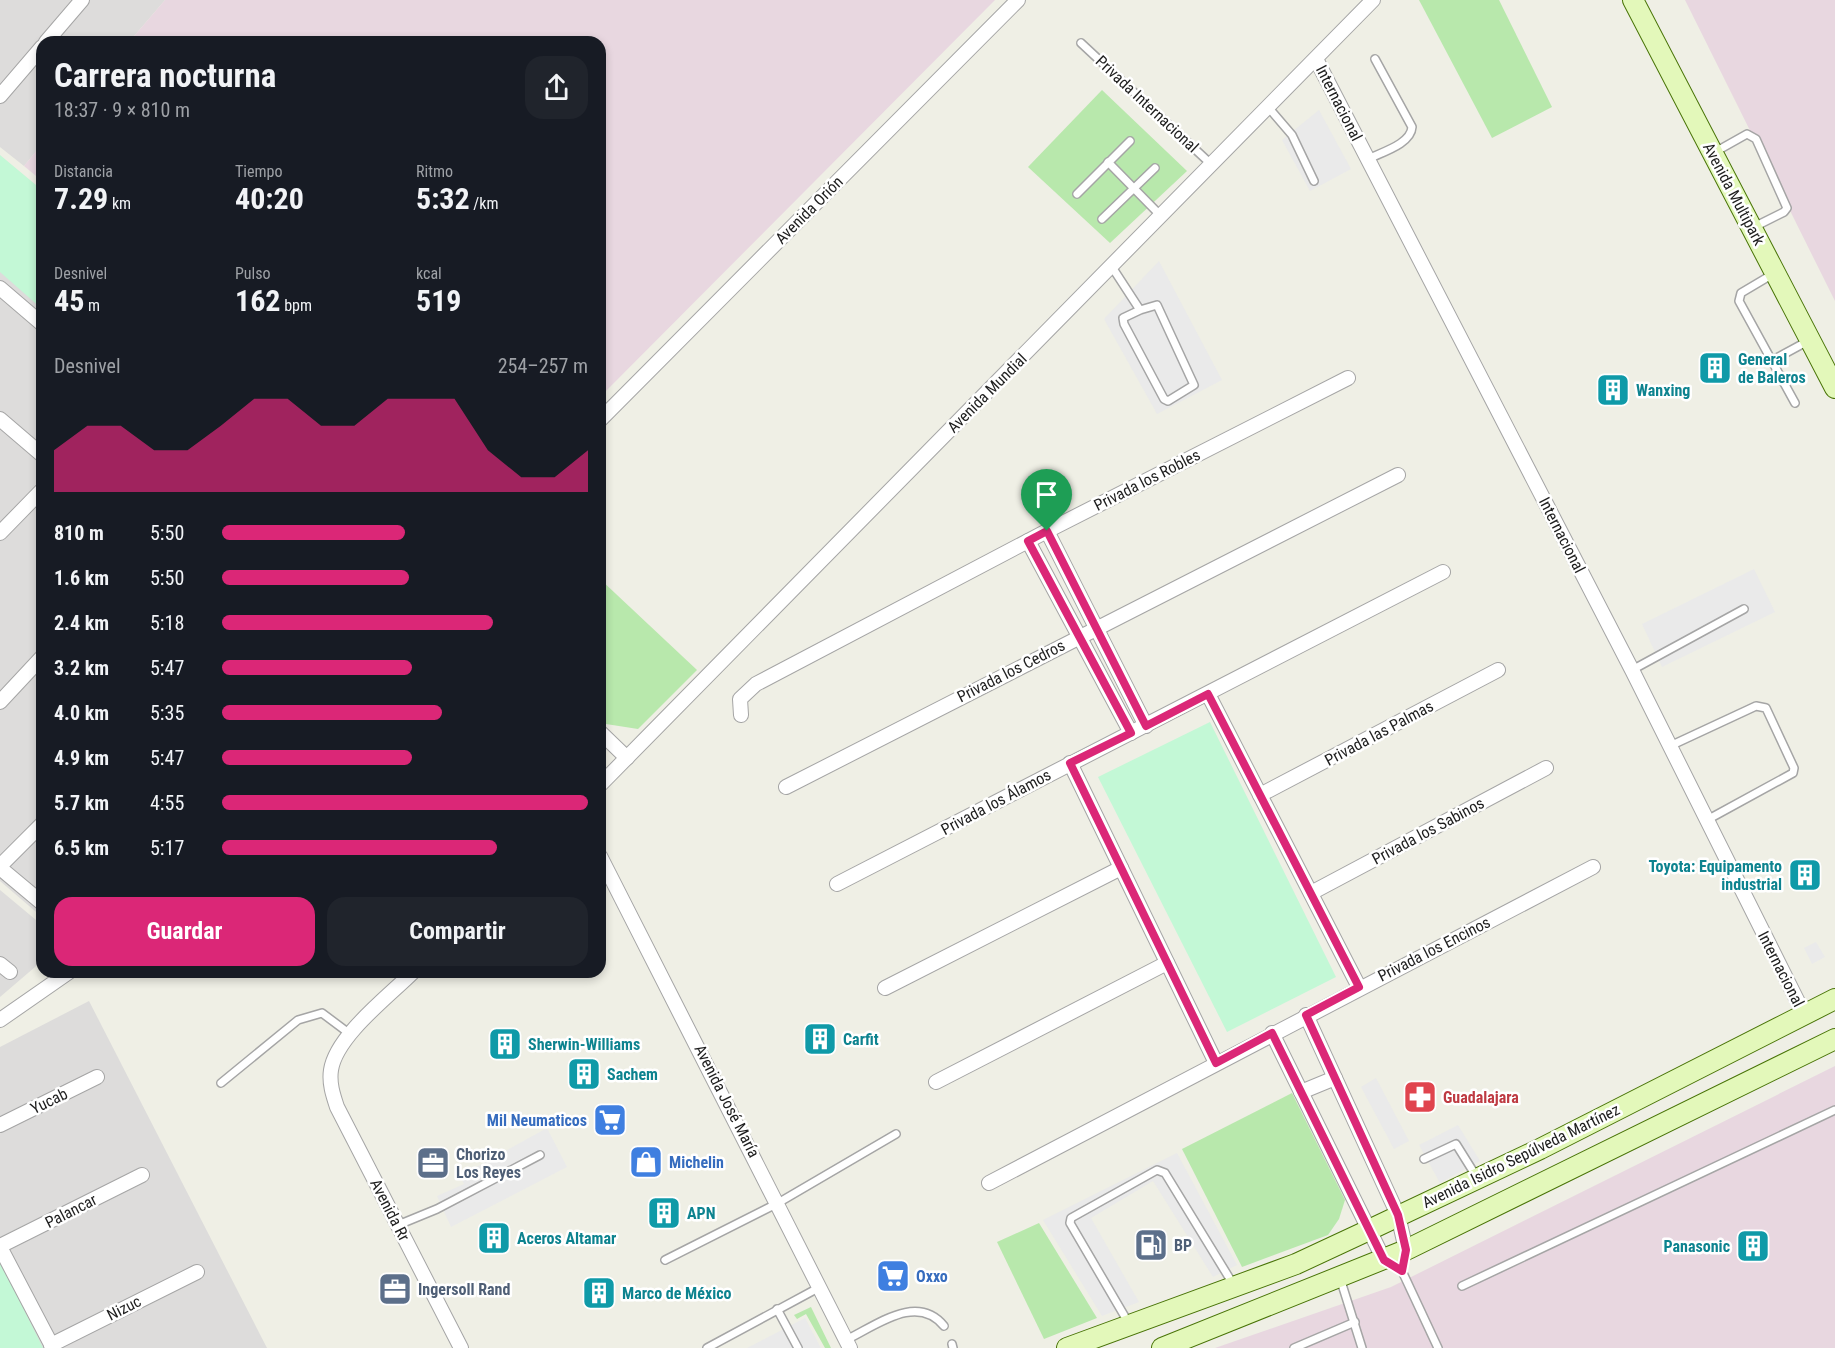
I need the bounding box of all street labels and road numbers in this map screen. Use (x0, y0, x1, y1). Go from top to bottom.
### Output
street label: Privada Internacional (1092, 52, 1202, 156)
street label: Internacional (1312, 62, 1366, 144)
street label: Avenida Multipark (1699, 140, 1769, 249)
street label: Avenida Orión (771, 172, 847, 248)
street label: Avenida Mundial (943, 349, 1031, 437)
street label: Privada los Robles (1091, 445, 1203, 515)
street label: Internacional (1535, 494, 1589, 576)
street label: Privada los Cedros (954, 636, 1068, 706)
street label: Privada las Palmas (1321, 696, 1437, 770)
street label: Privada los Álamos (938, 765, 1054, 839)
street label: Privada los Sabinos (1369, 793, 1487, 869)
street label: Privada los Encinos (1375, 912, 1493, 986)
street label: Internacional (1754, 928, 1808, 1010)
street label: Avenida José María (690, 1041, 764, 1161)
street label: Yucab (27, 1084, 71, 1118)
street label: Avenida Isidro Sepúlveda Martínez (1419, 1100, 1623, 1212)
street label: Avenida Rr (366, 1176, 414, 1244)
street label: Palancar (42, 1190, 100, 1232)
street label: Nizuc (104, 1291, 144, 1325)

